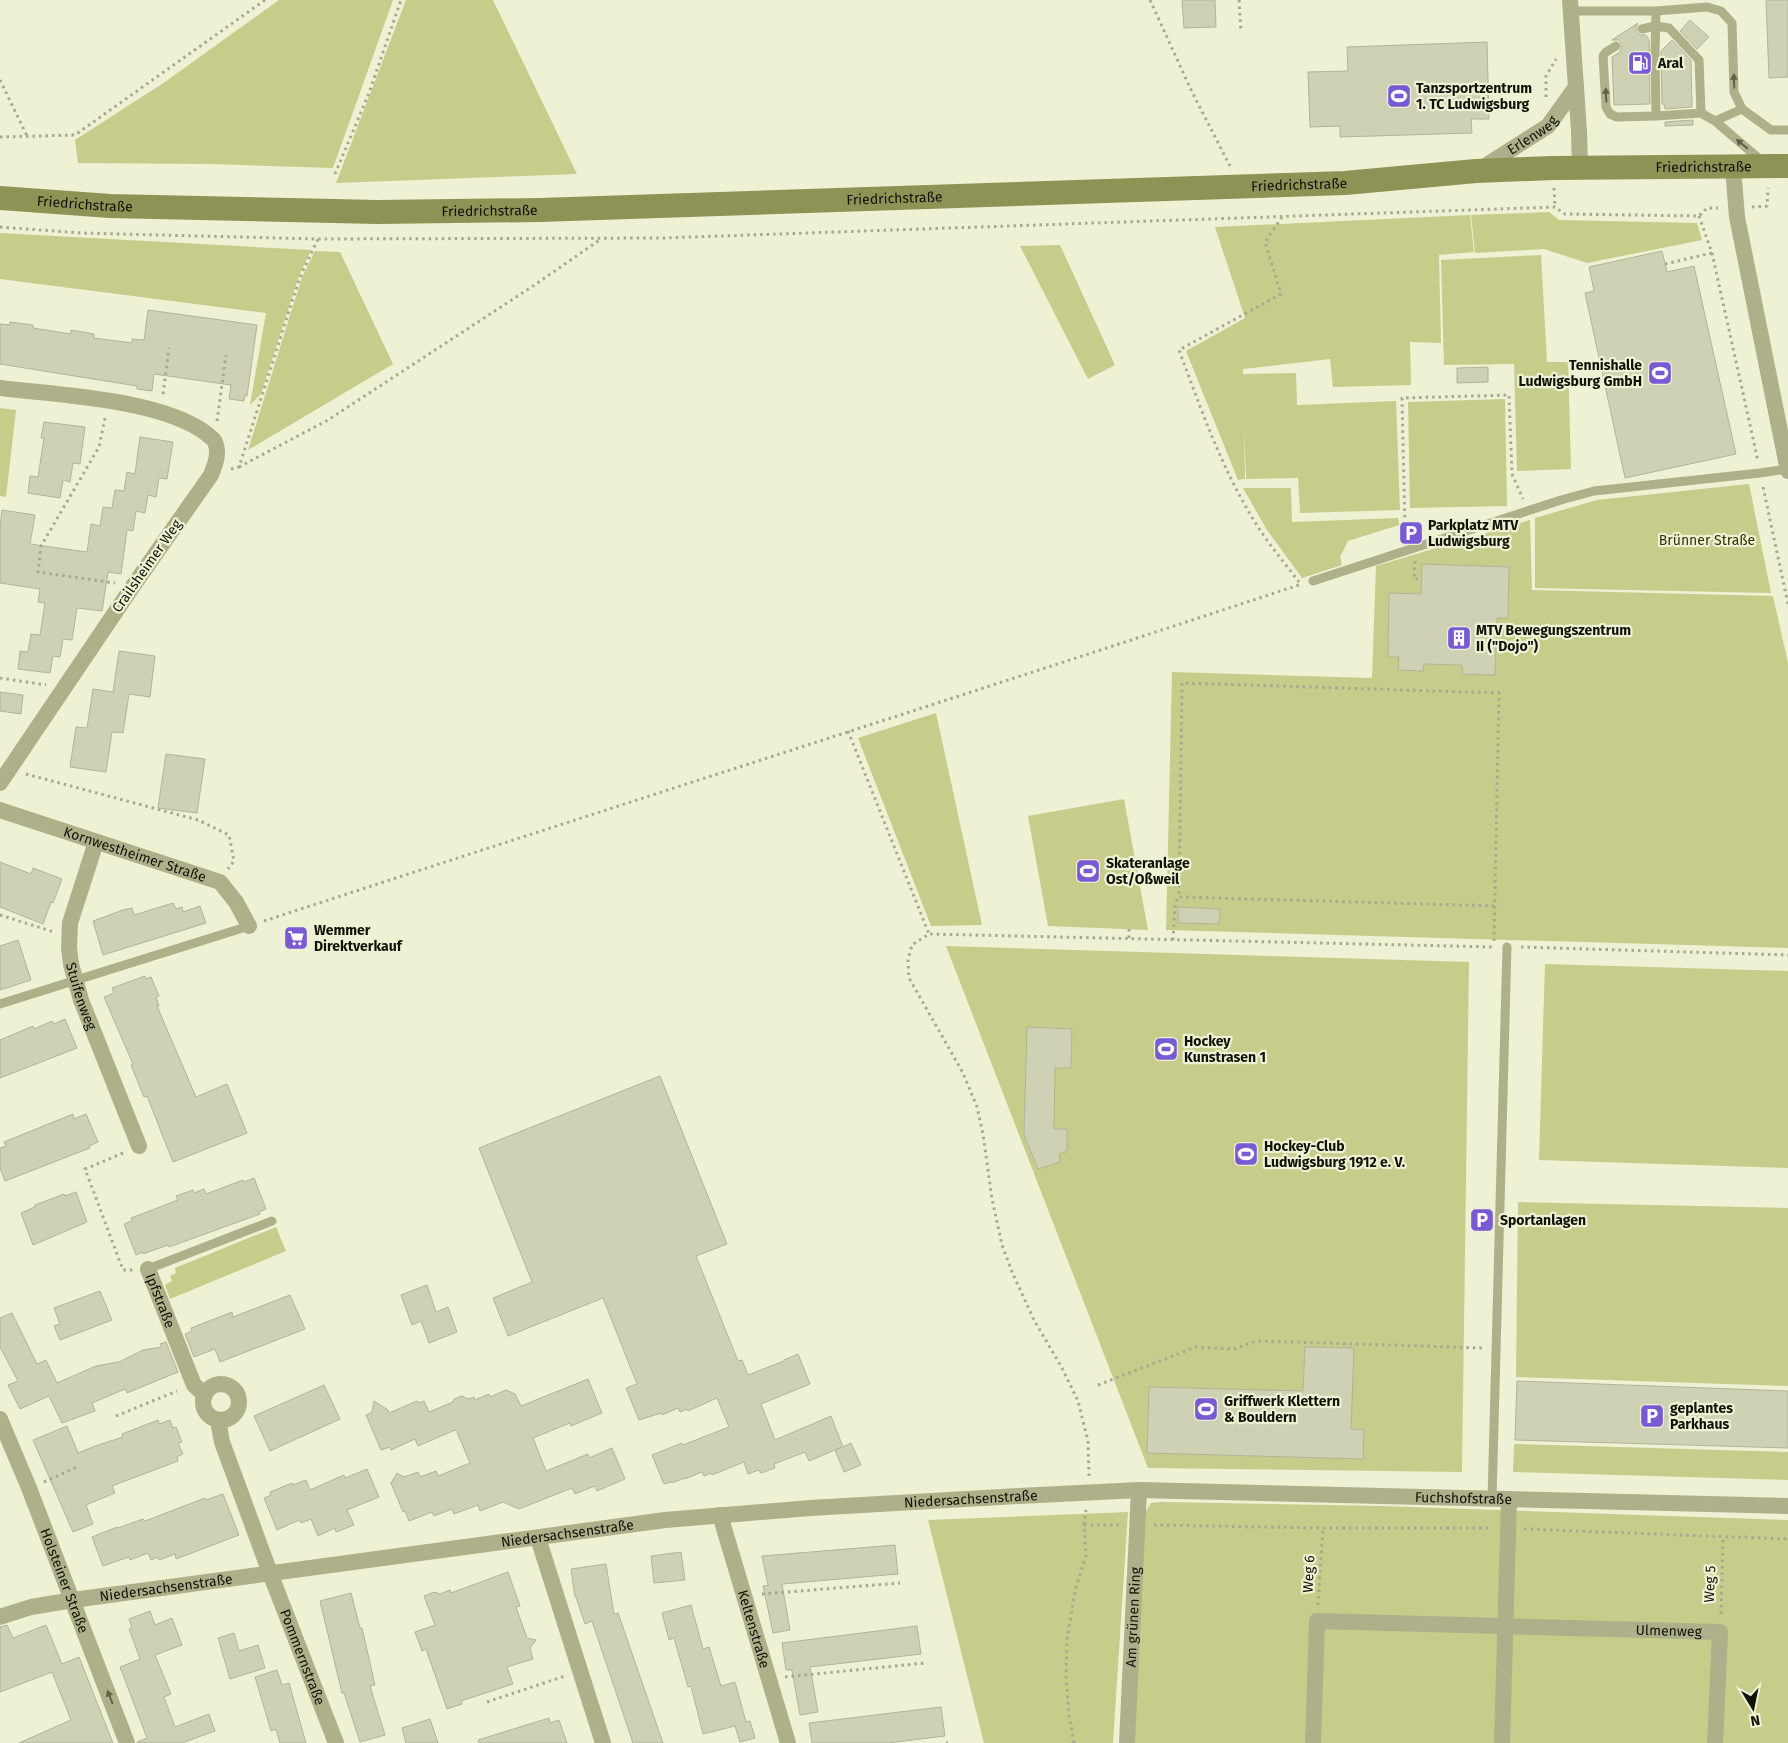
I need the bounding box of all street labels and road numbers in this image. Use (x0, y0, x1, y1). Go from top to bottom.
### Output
street label: Erlenweg (1504, 112, 1562, 158)
street label: Friedrichstraße (1655, 158, 1752, 176)
street label: Friedrichstraße (1251, 174, 1348, 195)
street label: Friedrichstraße (846, 188, 943, 208)
street label: Friedrichstraße (36, 192, 133, 215)
street label: Friedrichstraße (441, 202, 538, 220)
street label: Crailsheimer Weg (109, 516, 186, 616)
street label: Kornwestheimer Straße (62, 823, 208, 885)
street label: Stuifenweg (62, 960, 101, 1033)
street label: Ipfstraße (142, 1271, 179, 1330)
street label: Niedersachsenstraße (903, 1487, 1038, 1511)
street label: Fuchshofstraße (1415, 1488, 1512, 1508)
street label: Niedersachsenstraße (500, 1516, 635, 1551)
street label: Holsteiner Straße (37, 1526, 92, 1635)
street label: Weg 6 (1300, 1555, 1318, 1593)
street label: Weg 5 (1701, 1565, 1719, 1603)
street label: Am grünen Ring (1122, 1566, 1144, 1668)
street label: Niedersachsenstraße (99, 1570, 233, 1605)
street label: Keltenstraße (734, 1588, 774, 1670)
street label: Pommernstraße (276, 1607, 329, 1707)
street label: Ulmenweg (1635, 1621, 1703, 1640)

